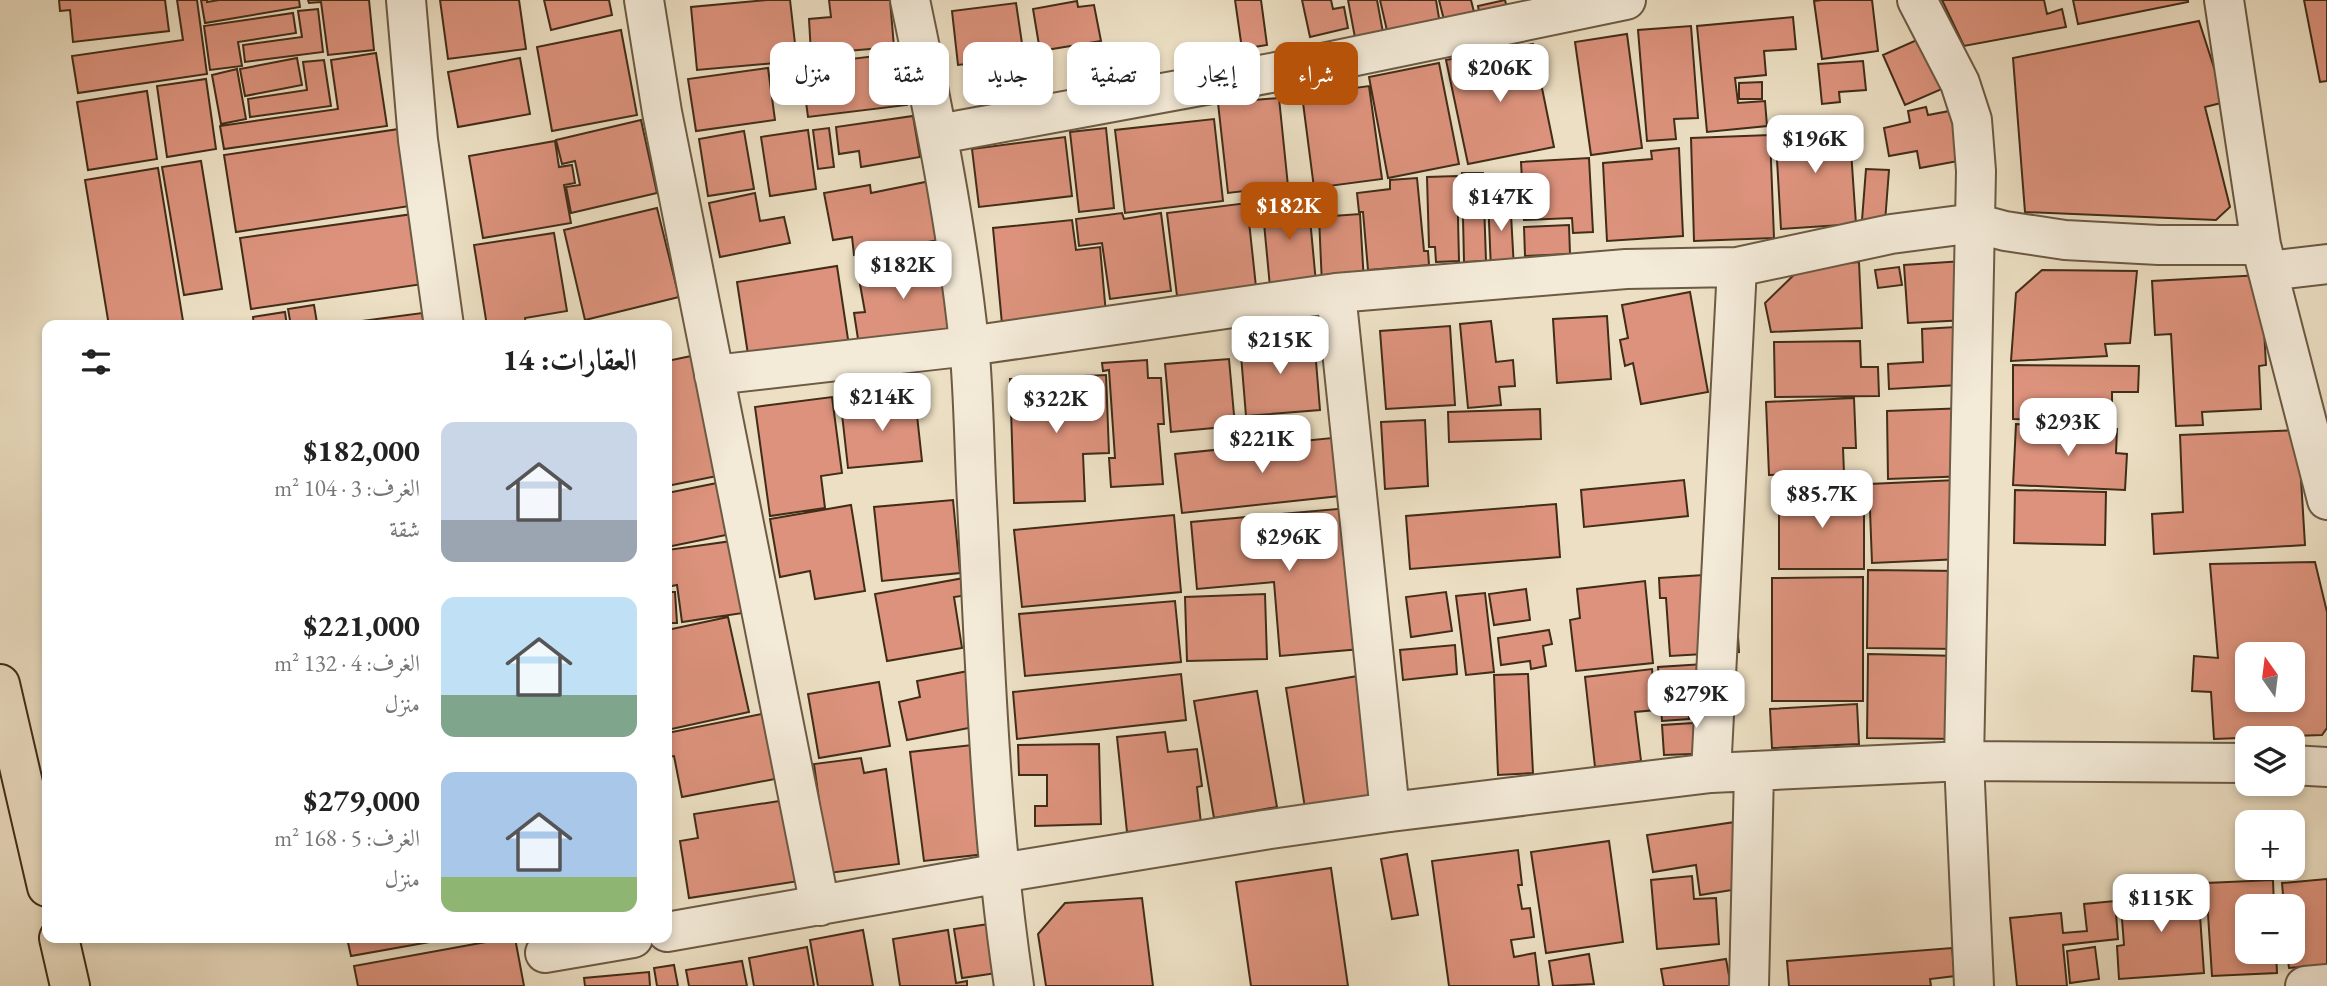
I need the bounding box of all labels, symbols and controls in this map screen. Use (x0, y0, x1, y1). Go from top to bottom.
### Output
chip: منزل (770, 42, 855, 105)
chip: شقة (869, 42, 949, 105)
chip: جديد (963, 42, 1053, 105)
chip: تصفية (1067, 42, 1160, 105)
chip: إيجار (1174, 42, 1260, 105)
chip: شراء (1274, 42, 1358, 105)
pin: $206K (1451, 44, 1549, 104)
text: $206K (1468, 52, 1532, 82)
pin: $196K (1766, 116, 1864, 175)
text: $196K (1783, 123, 1847, 153)
pin: $147K (1452, 174, 1550, 233)
text: $147K (1469, 181, 1533, 211)
pin: $182K (1240, 182, 1338, 242)
text: $182K (1257, 190, 1321, 220)
pin: $182K (854, 242, 952, 301)
text: $182K (871, 249, 935, 279)
pin: $215K (1231, 316, 1329, 376)
text: $215K (1248, 324, 1312, 354)
text: العقارات: 14 (502, 340, 637, 379)
icon: filters (77, 343, 115, 381)
pin: $214K (833, 374, 931, 433)
pin: $322K (1007, 376, 1105, 435)
text: $214K (850, 381, 914, 411)
text: $322K (1024, 383, 1088, 413)
pin: $293K (2019, 398, 2117, 458)
text: $293K (2036, 406, 2100, 436)
pin: $221K (1213, 416, 1311, 475)
text: $221K (1230, 423, 1294, 453)
text: $182,000 (304, 431, 420, 470)
icon: home (497, 450, 581, 534)
pin: $85.7K (1765, 470, 1879, 530)
text: الغرف: 3 · 104 m² (274, 473, 420, 503)
text: $85.7K (1787, 478, 1857, 508)
text: شقة (390, 514, 420, 544)
pin: $296K (1240, 514, 1338, 573)
text: $296K (1257, 521, 1321, 551)
text: $221,000 (304, 606, 420, 645)
icon: home (497, 625, 581, 709)
north arrow (2235, 642, 2305, 712)
map controls (2235, 642, 2305, 964)
text: الغرف: 4 · 132 m² (274, 648, 420, 678)
pin: $279K (1647, 670, 1745, 730)
text: $279K (1664, 678, 1728, 708)
text: منزل (385, 689, 420, 719)
button: layers (2235, 726, 2305, 796)
text: $279,000 (304, 781, 420, 820)
icon: home (497, 800, 581, 884)
button: + (2235, 810, 2305, 880)
text: الغرف: 5 · 168 m² (274, 823, 420, 853)
text: منزل (385, 864, 420, 894)
pin: $115K (2112, 874, 2210, 934)
text: $115K (2129, 882, 2193, 912)
button: − (2235, 894, 2305, 964)

